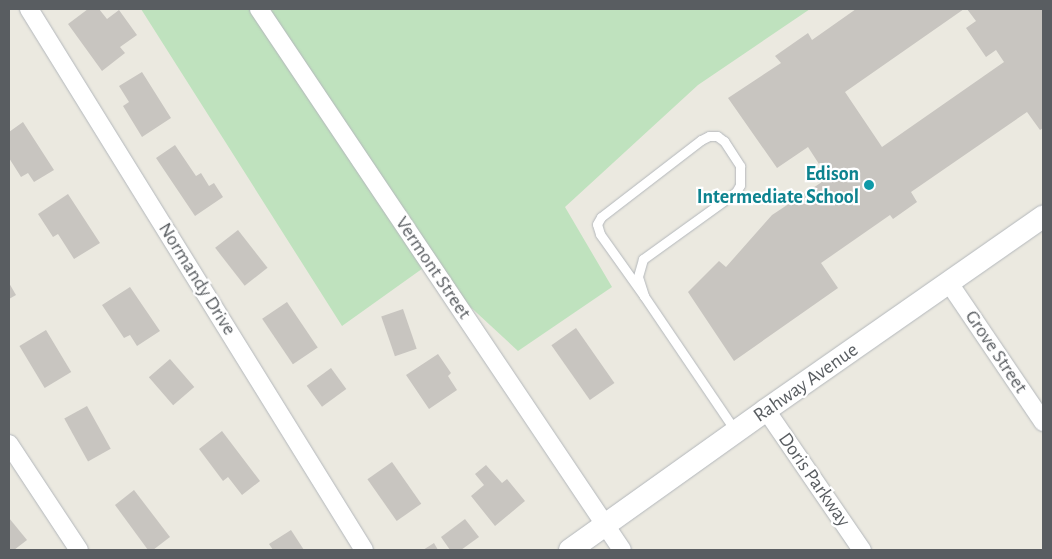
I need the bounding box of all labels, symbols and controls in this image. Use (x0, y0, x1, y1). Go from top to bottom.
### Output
place label: Edison Intermediate School (697, 162, 859, 209)
marker: Edison Intermediate School (863, 179, 875, 191)
street label: Vermont Street (390, 212, 476, 324)
street label: Normandy Drive (153, 218, 241, 340)
street label: Grove Street (959, 306, 1033, 398)
street label: Rahway Avenue (749, 338, 863, 428)
street label: Doris Parkway (773, 428, 855, 532)

